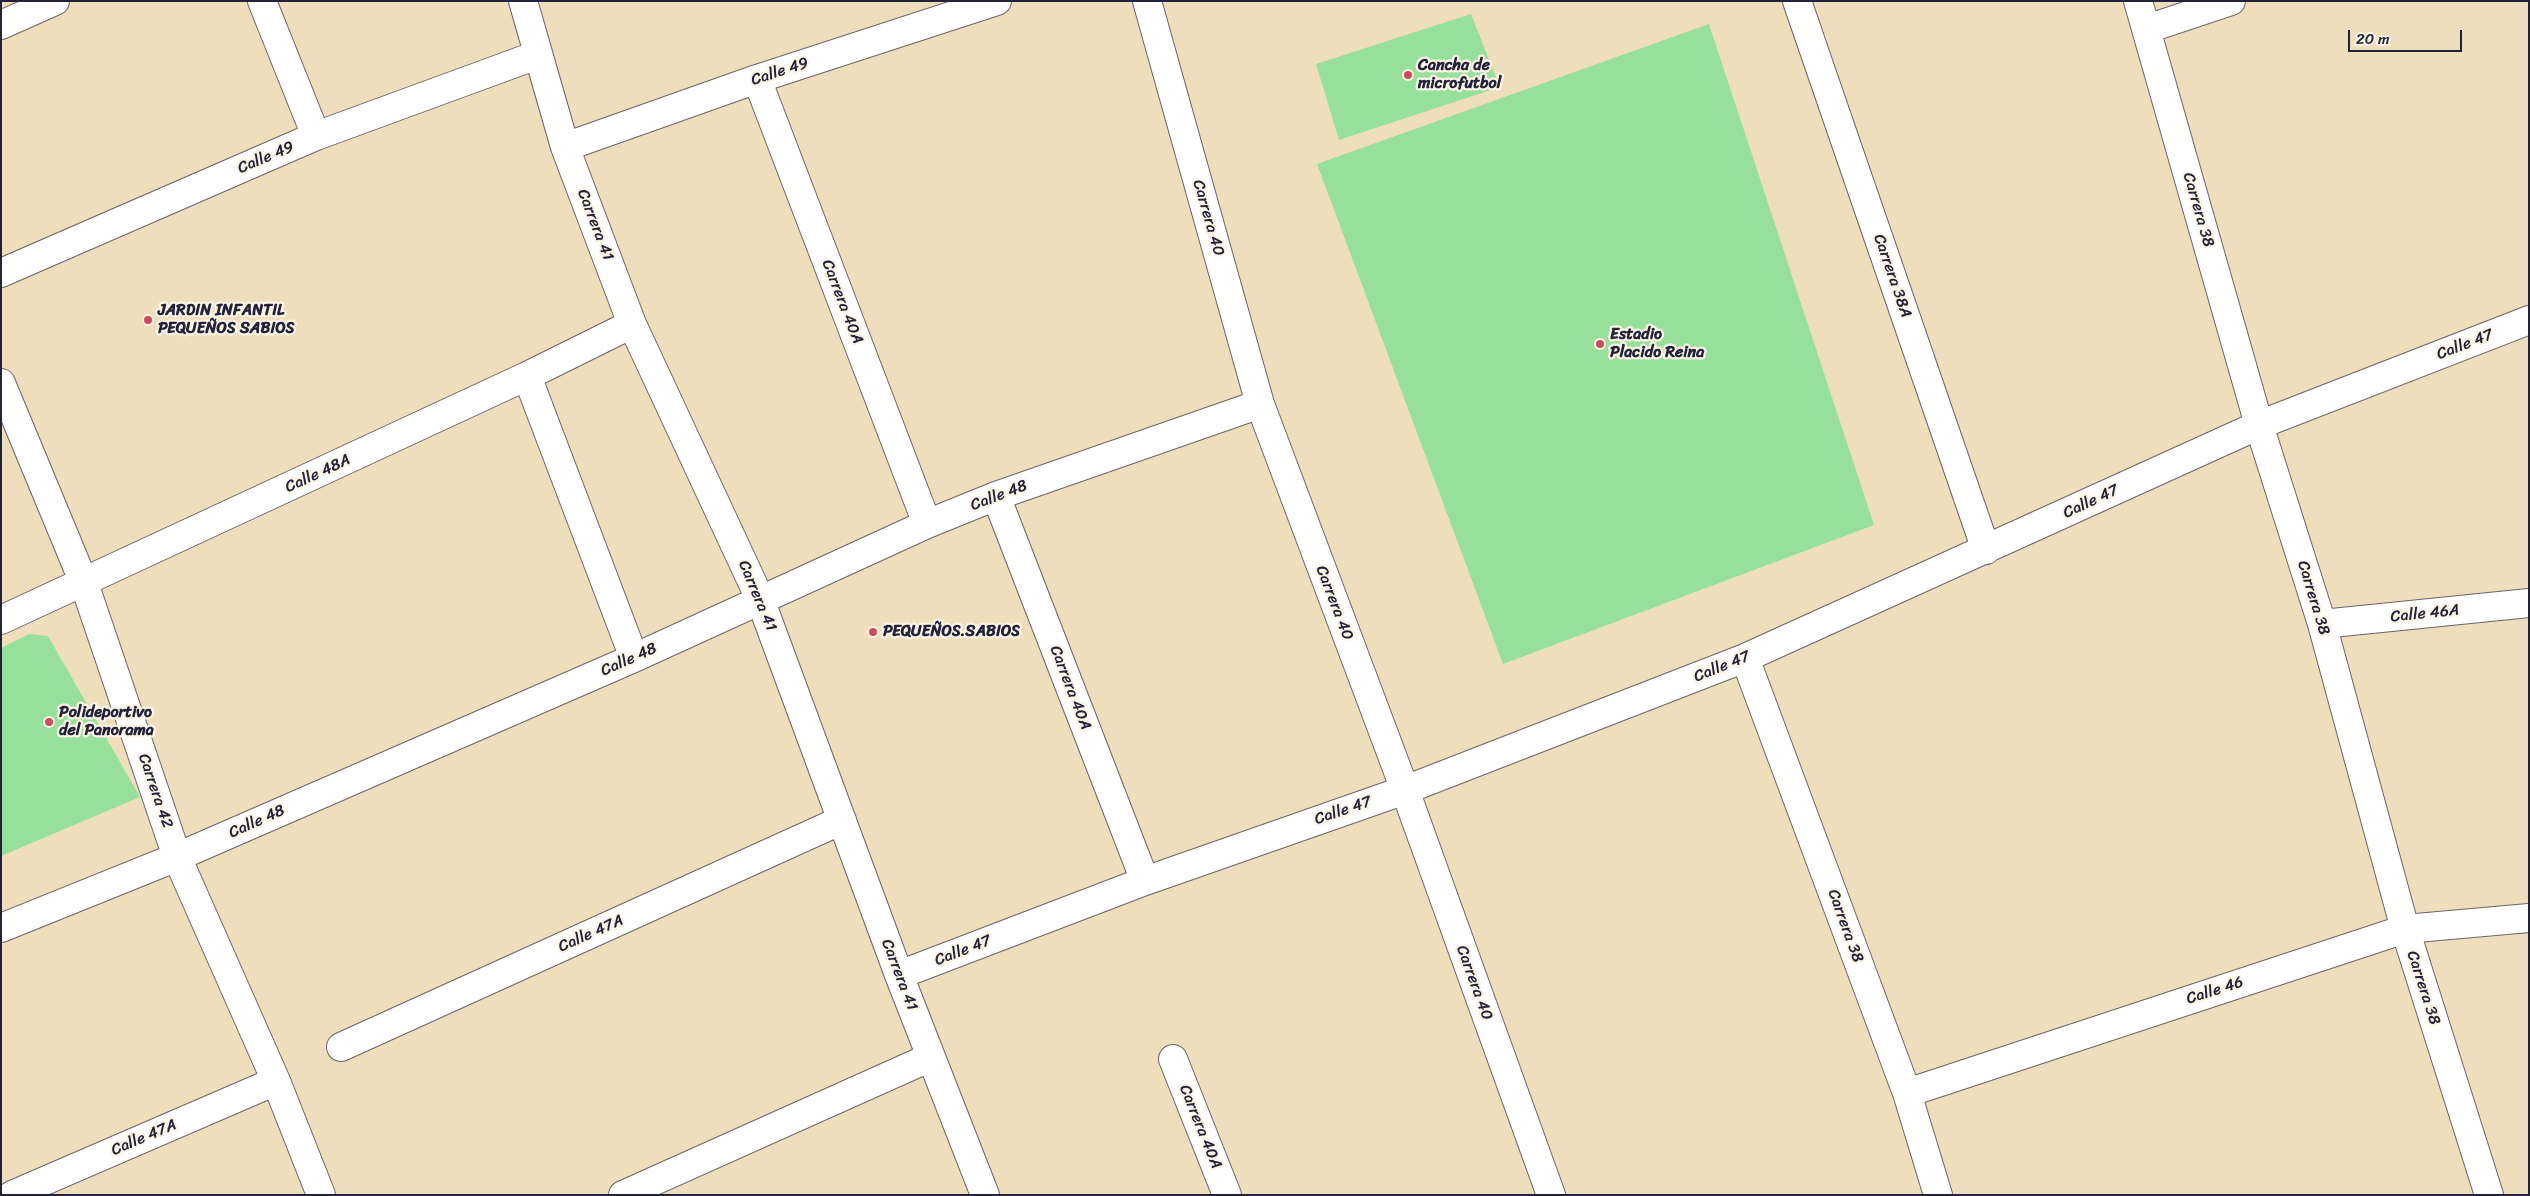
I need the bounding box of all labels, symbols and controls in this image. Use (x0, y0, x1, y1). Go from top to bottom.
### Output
scale bar (2350, 20, 2464, 52)
text: 20 m (2356, 26, 2390, 52)
street label: Calle 49 (749, 54, 811, 90)
place label: Cancha de microfutbol (1418, 56, 1501, 94)
marker: Cancha de microfutbol (1402, 69, 1414, 81)
street label: Calle 49 (235, 138, 297, 178)
street label: Carrera 38 (2178, 171, 2218, 249)
street label: Carrera 40 (1188, 178, 1228, 258)
street label: Carrera 41 (573, 187, 617, 263)
street label: Carrera 38A (1869, 232, 1915, 320)
street label: Carrera 40A (817, 257, 867, 347)
place label: JARDIN INFANTIL PEQUEÑOS SABIOS (158, 301, 294, 339)
marker: JARDIN INFANTIL PEQUEÑOS SABIOS (142, 314, 154, 326)
place label: Estadio Placido Reina (1610, 325, 1704, 363)
street label: Calle 47 (2434, 326, 2496, 364)
marker: Estadio Placido Reina (1594, 338, 1606, 350)
street label: Calle 48A (282, 451, 354, 497)
street label: Calle 48 (968, 476, 1030, 516)
street label: Calle 47 (2060, 481, 2122, 523)
street label: Carrera 41 (734, 558, 780, 634)
street label: Carrera 38 (2293, 559, 2333, 637)
street label: Carrera 40 (1311, 563, 1357, 643)
street label: Calle 46A (2390, 601, 2460, 627)
place label: PEQUEÑOS.SABIOS (883, 622, 1020, 642)
marker: PEQUEÑOS.SABIOS (867, 626, 879, 638)
street label: Calle 48 (598, 639, 660, 681)
street label: Carrera 40A (1045, 643, 1095, 733)
street label: Calle 47 (1691, 647, 1753, 687)
place label: Polideportivo del Panorama (59, 703, 154, 741)
marker: Polideportivo del Panorama (43, 716, 55, 728)
street label: Carrera 42 (133, 751, 177, 831)
street label: Calle 47 (1312, 792, 1374, 830)
street label: Calle 48 (226, 801, 288, 843)
street label: Carrera 38 (1823, 887, 1867, 965)
street label: Calle 47A (556, 911, 626, 957)
street label: Calle 47 (932, 932, 994, 970)
street label: Carrera 41 (877, 937, 921, 1013)
street label: Carrera 40 (1452, 943, 1496, 1023)
street label: Carrera 38 (2402, 949, 2444, 1027)
street label: Calle 46 (2184, 973, 2246, 1009)
street label: Carrera 40A (1174, 1082, 1226, 1172)
street label: Calle 47A (108, 1116, 180, 1160)

